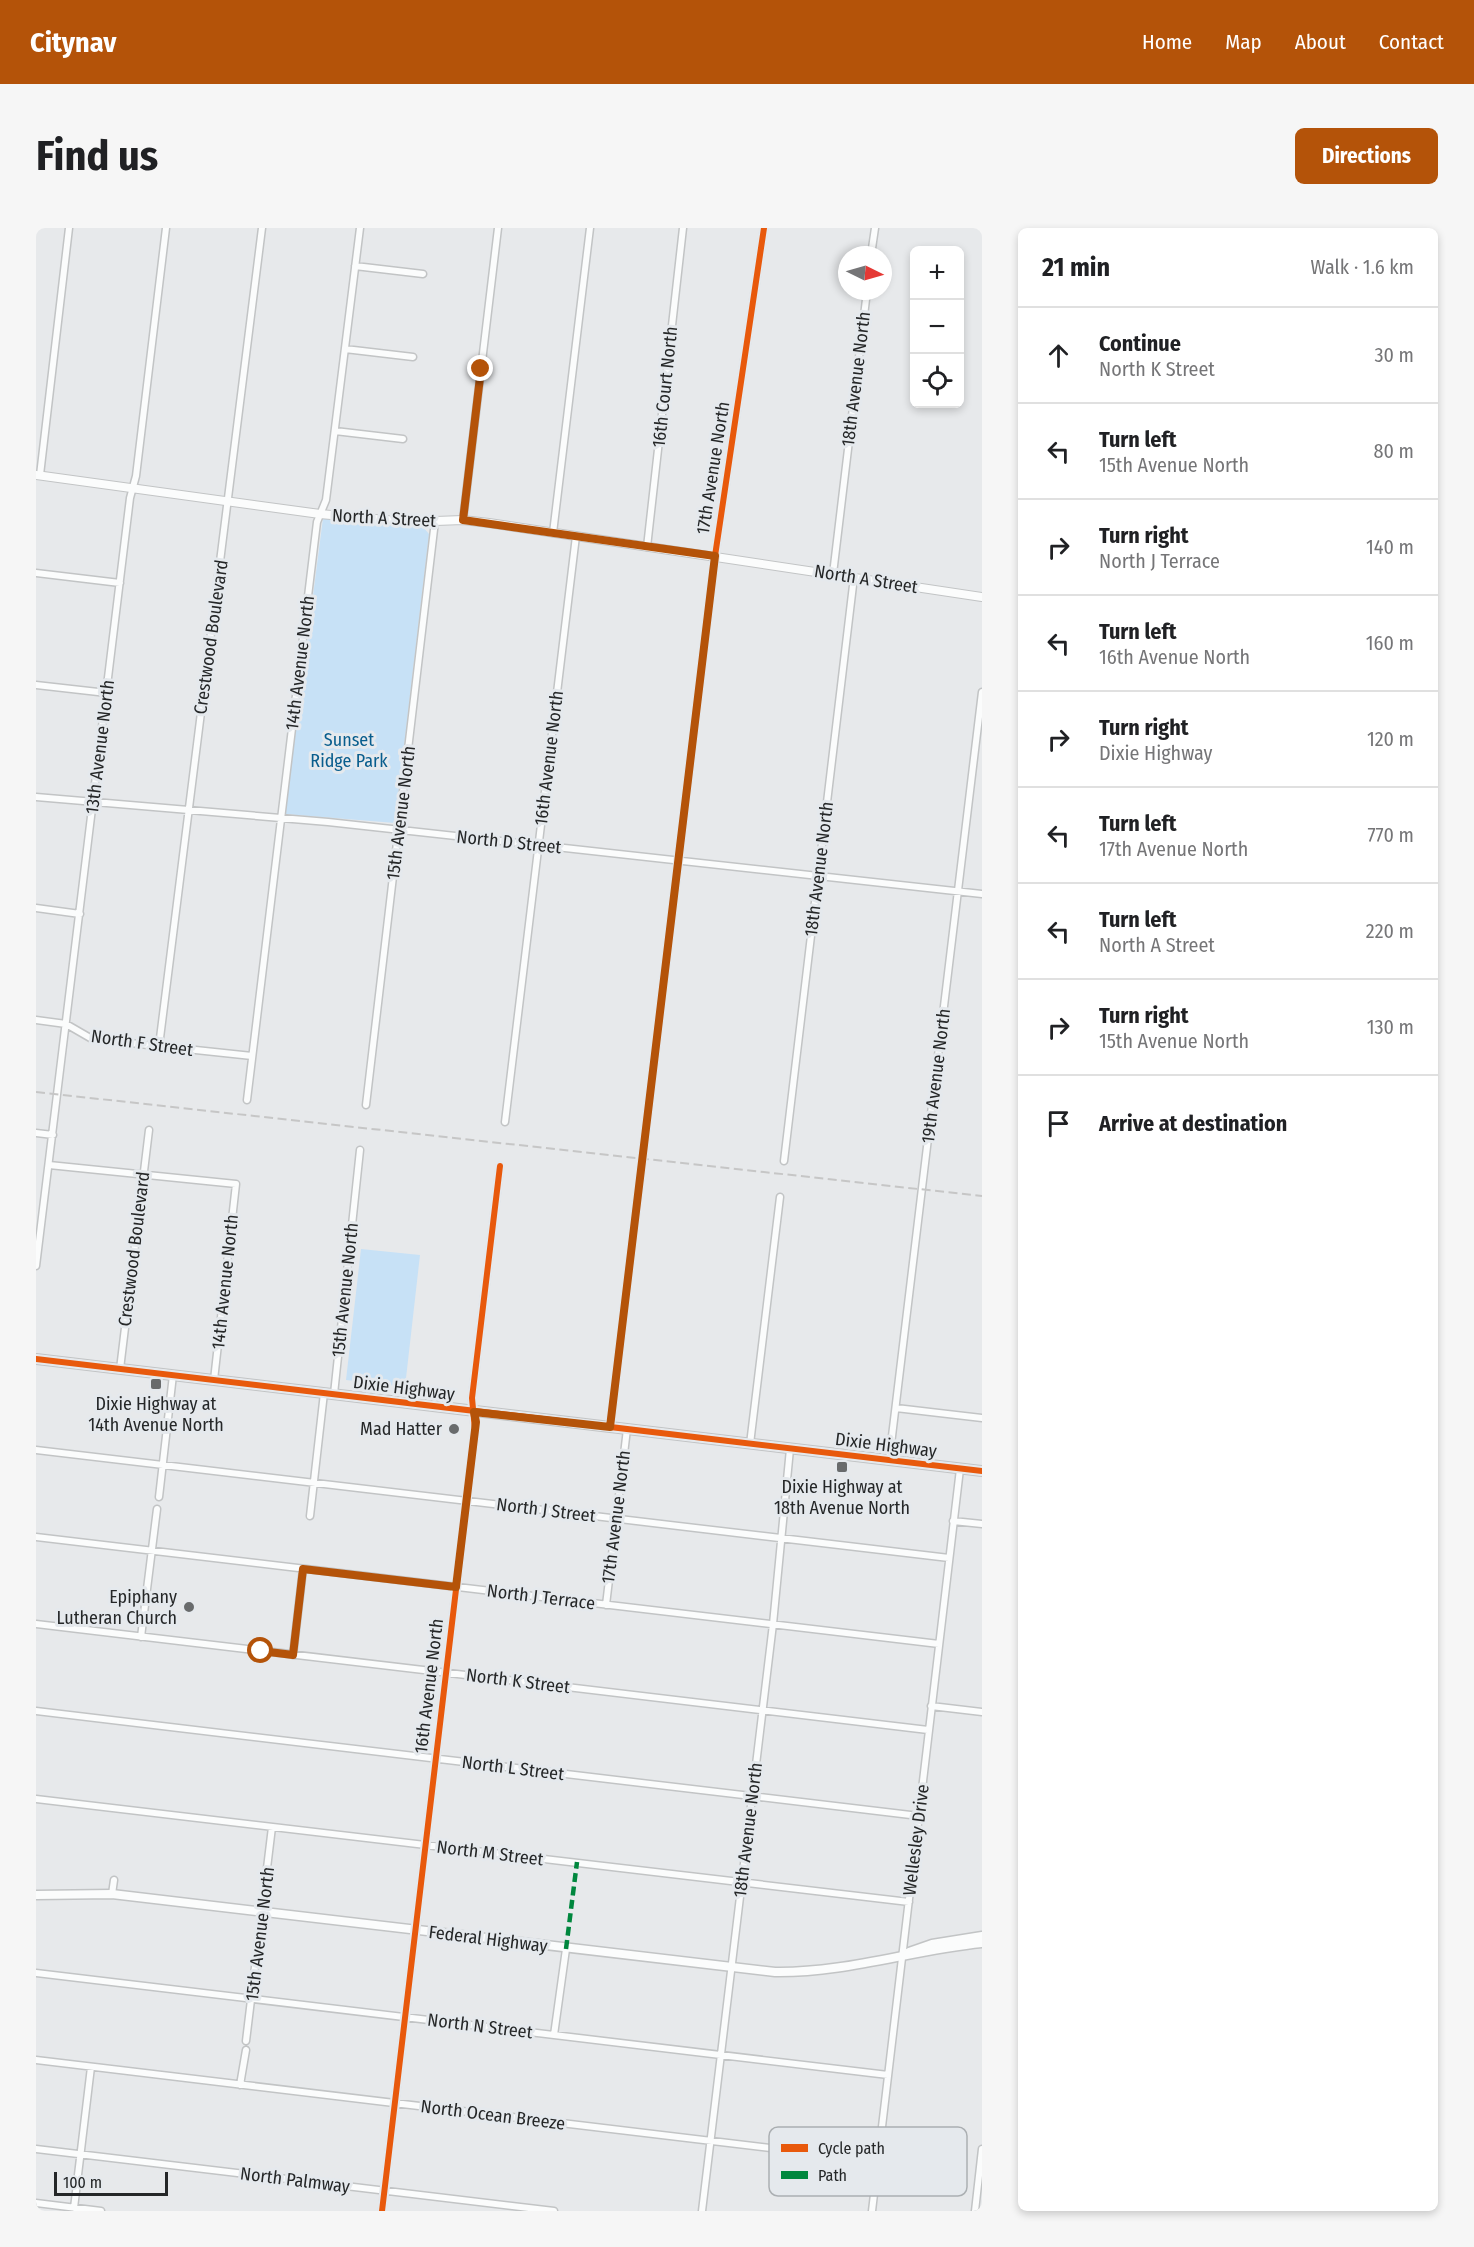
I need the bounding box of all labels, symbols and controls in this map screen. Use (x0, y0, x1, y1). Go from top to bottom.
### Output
text: Citynav (30, 26, 116, 59)
text: Home (1142, 29, 1192, 55)
text: Map (1225, 29, 1262, 55)
text: About (1295, 29, 1346, 55)
text: Contact (1379, 29, 1444, 55)
button: Directions (1295, 128, 1438, 184)
text: Find us (36, 131, 158, 181)
north arrow (838, 246, 892, 300)
map controls (910, 246, 964, 408)
button: + (910, 246, 964, 300)
text: 21 min (1042, 252, 1110, 283)
text: Walk · 1.6 km (1311, 255, 1414, 279)
button: − (910, 300, 964, 354)
street label: 18th Avenue North (837, 310, 875, 448)
street label: 16th Court North (648, 325, 682, 449)
text: Continue (1099, 330, 1181, 357)
icon: ahead (1042, 339, 1075, 372)
text: 30 m (1374, 343, 1414, 367)
button: locate (910, 354, 964, 408)
route end (467, 355, 493, 381)
text: North K Street (1099, 357, 1215, 381)
street label: 17th Avenue North (692, 400, 734, 536)
text: Turn left (1099, 426, 1177, 453)
icon: left (1042, 435, 1075, 468)
text: 80 m (1374, 439, 1414, 463)
text: 15th Avenue North (1099, 453, 1249, 477)
street label: North A Street (331, 504, 437, 532)
text: Turn right (1099, 522, 1188, 549)
icon: right (1042, 531, 1075, 564)
text: 140 m (1366, 535, 1414, 559)
text: North J Terrace (1099, 549, 1220, 573)
street label: Crestwood Boulevard (189, 558, 233, 716)
street label: North A Street (813, 560, 919, 598)
street label: 14th Avenue North (281, 594, 319, 732)
text: Turn left (1099, 618, 1177, 645)
icon: left (1042, 627, 1075, 660)
text: 160 m (1366, 631, 1414, 655)
text: 16th Avenue North (1099, 645, 1250, 669)
street label: 13th Avenue North (81, 679, 119, 815)
street label: 16th Avenue North (530, 689, 568, 827)
text: Turn right (1099, 714, 1188, 741)
icon: right (1042, 723, 1075, 756)
text: 120 m (1367, 727, 1414, 751)
park label: Sunset Ridge Park (310, 729, 388, 772)
text: Dixie Highway (1099, 741, 1212, 765)
street label: 15th Avenue North (382, 745, 420, 881)
street label: 18th Avenue North (800, 800, 838, 938)
text: Turn left (1099, 810, 1177, 837)
icon: left (1042, 819, 1075, 852)
text: 770 m (1367, 823, 1414, 847)
street label: North D Street (456, 826, 563, 858)
text: 17th Avenue North (1099, 837, 1248, 861)
text: Turn left (1099, 906, 1177, 933)
icon: left (1042, 915, 1075, 948)
text: 220 m (1366, 919, 1414, 943)
text: North A Street (1099, 933, 1215, 957)
text: Turn right (1099, 1002, 1188, 1029)
street label: 19th Avenue North (917, 1007, 955, 1145)
icon: right (1042, 1011, 1075, 1044)
text: 130 m (1367, 1015, 1414, 1039)
street label: North F Street (90, 1025, 194, 1061)
text: 15th Avenue North (1099, 1029, 1249, 1053)
icon: arrive (1042, 1107, 1075, 1140)
text: Arrive at destination (1099, 1110, 1287, 1137)
street label: Crestwood Boulevard (114, 1170, 154, 1328)
street label: 14th Avenue North (207, 1213, 243, 1351)
street label: 15th Avenue North (327, 1222, 363, 1358)
street label: Dixie Highway (352, 1371, 456, 1405)
marker: Dixie Highway at 14th Avenue North (149, 1377, 163, 1391)
place label: Dixie Highway at 14th Avenue North (88, 1393, 224, 1436)
place label: Mad Hatter (360, 1418, 443, 1440)
marker: Mad Hatter (447, 1422, 461, 1436)
street label: Dixie Highway (834, 1428, 938, 1462)
street label: 17th Avenue North (597, 1449, 635, 1585)
marker: Dixie Highway at 18th Avenue North (835, 1460, 849, 1474)
place label: Dixie Highway at 18th Avenue North (774, 1476, 910, 1519)
street label: North J Street (495, 1493, 597, 1527)
street label: North J Terrace (486, 1579, 596, 1615)
place label: Epiphany Lutheran Church (57, 1586, 177, 1629)
marker: Epiphany Lutheran Church (182, 1600, 196, 1614)
street label: 16th Avenue North (410, 1617, 448, 1755)
route start (247, 1637, 273, 1663)
street label: North K Street (465, 1664, 571, 1698)
street label: North L Street (461, 1751, 565, 1785)
street label: 18th Avenue North (729, 1761, 767, 1899)
street label: Wellesley Drive (898, 1783, 934, 1897)
street label: North M Street (435, 1836, 545, 1870)
street label: 15th Avenue North (241, 1866, 279, 2002)
street label: Federal Highway (427, 1921, 549, 1957)
street label: North N Street (426, 2009, 534, 2043)
street label: North Ocean Breeze (420, 2095, 567, 2135)
legend (769, 2127, 967, 2196)
text: Cycle path (818, 2139, 885, 2158)
street label: North Palmway (239, 2162, 351, 2198)
text: Path (818, 2166, 847, 2185)
scale bar (54, 2169, 168, 2196)
text: 100 m (63, 2173, 102, 2192)

